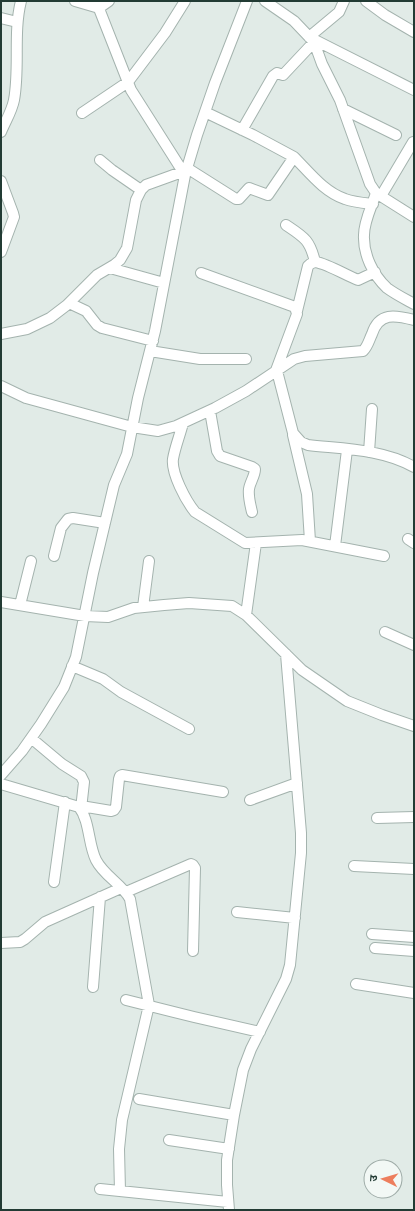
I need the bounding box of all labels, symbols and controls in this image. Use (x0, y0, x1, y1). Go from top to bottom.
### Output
north arrow (363, 1159, 403, 1199)
text: उ (367, 1174, 381, 1182)

